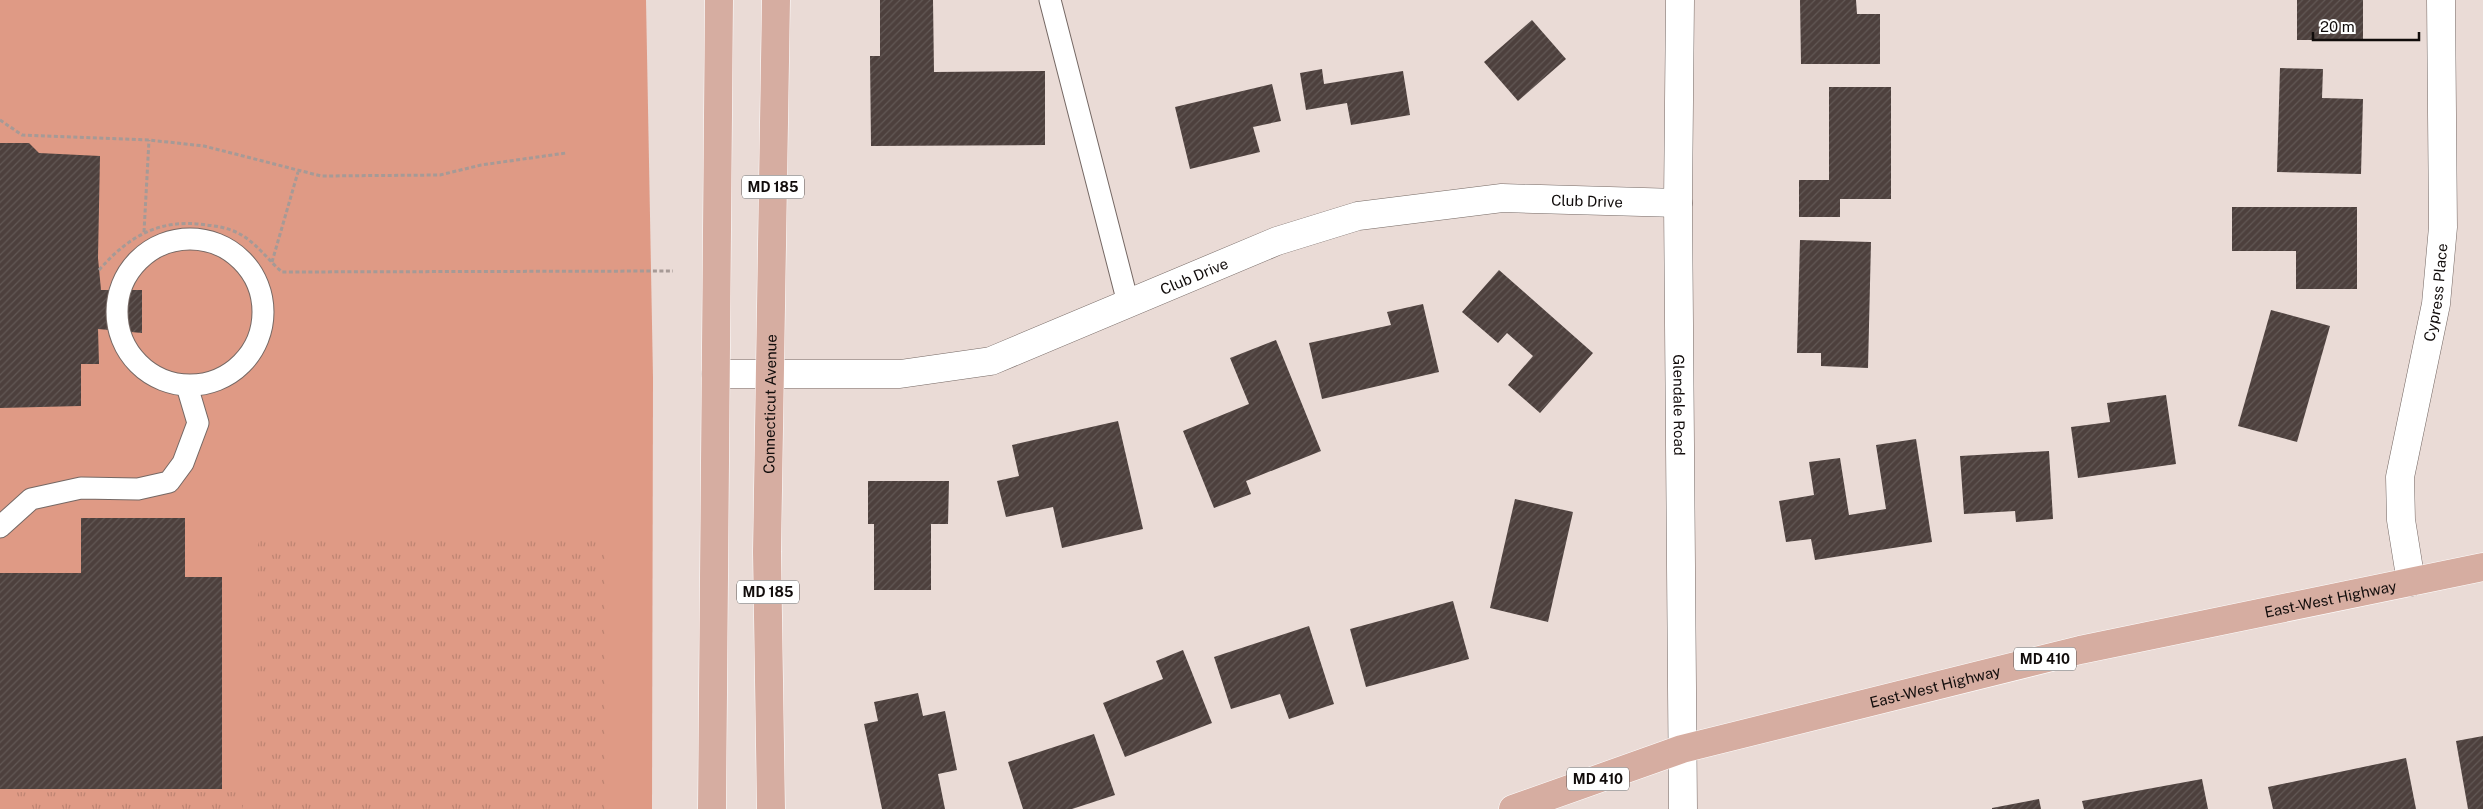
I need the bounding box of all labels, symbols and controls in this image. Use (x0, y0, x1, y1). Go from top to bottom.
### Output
scale bar (2313, 10, 2419, 42)
text: 20 m (2320, 18, 2355, 35)
road number: MD 185 (742, 176, 804, 198)
street label: Club Drive (1551, 191, 1623, 210)
street label: Cypress Place (2420, 242, 2450, 343)
street label: Club Drive (1158, 254, 1230, 298)
street label: Connecticut Avenue (760, 334, 779, 474)
street label: Glendale Road (1671, 354, 1689, 456)
street label: East-West Highway (2263, 577, 2398, 620)
road number: MD 185 (737, 580, 799, 604)
road number: MD 410 (2014, 648, 2076, 671)
street label: East-West Highway (1868, 662, 2002, 711)
road number: MD 410 (1567, 768, 1629, 791)

